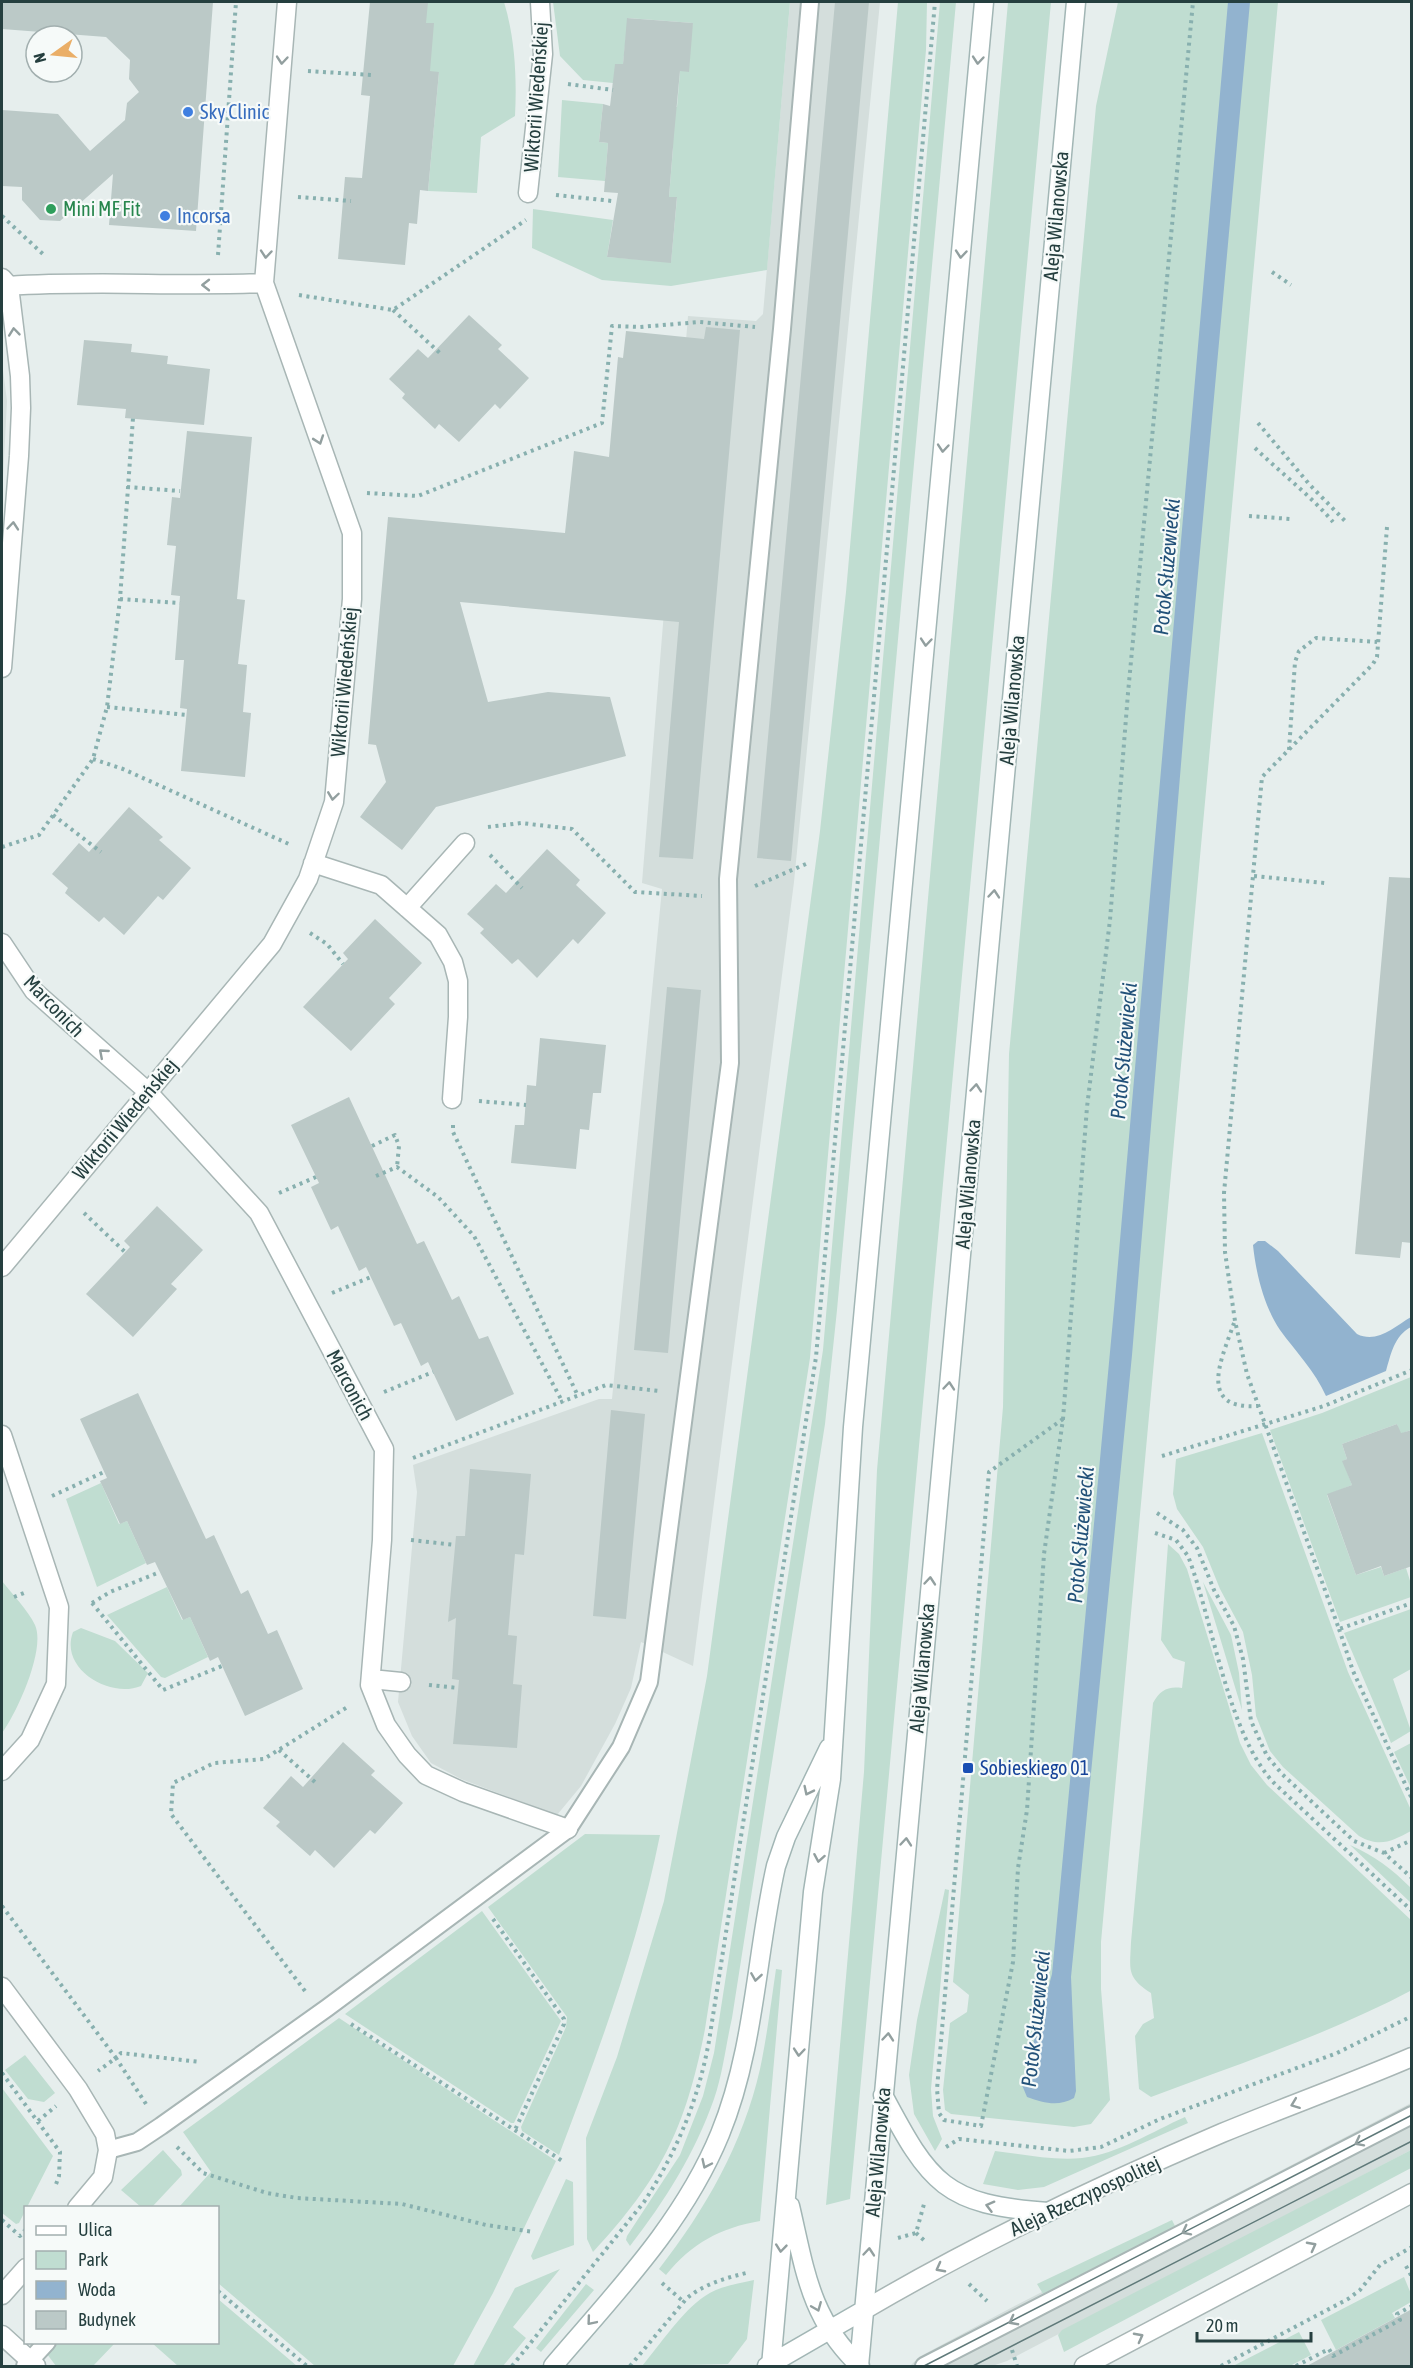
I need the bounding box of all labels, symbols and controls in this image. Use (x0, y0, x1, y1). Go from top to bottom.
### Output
street label: Wiktorii Wiedeńskiej (519, 21, 552, 173)
north arrow (24, 24, 84, 84)
text: N (30, 51, 49, 65)
one-way arrow (276, 55, 289, 64)
one-way arrow (972, 55, 985, 64)
place label: Sky Clinic (200, 100, 269, 123)
marker: Sky Clinic (181, 105, 195, 119)
street label: Aleja Wilanowska (1038, 150, 1073, 282)
place label: Mini MF Fit (63, 197, 141, 220)
marker: Mini MF Fit (44, 202, 58, 216)
place label: Incorsa (177, 204, 231, 227)
marker: Incorsa (158, 209, 172, 223)
one-way arrow (955, 249, 968, 259)
one-way arrow (260, 250, 273, 259)
one-way arrow (201, 279, 210, 291)
one-way arrow (8, 328, 21, 337)
one-way arrow (311, 434, 324, 445)
one-way arrow (937, 444, 950, 453)
water label: Potok Służewiecki (1148, 498, 1184, 636)
one-way arrow (7, 522, 20, 531)
street label: Wiktorii Wiedeńskiej (325, 606, 362, 758)
street label: Aleja Wilanowska (994, 634, 1029, 766)
one-way arrow (919, 638, 932, 647)
one-way arrow (328, 792, 340, 801)
one-way arrow (987, 889, 1000, 898)
street label: Marconich (19, 970, 89, 1041)
water label: Potok Służewiecki (1105, 982, 1141, 1120)
one-way arrow (99, 1049, 110, 1060)
street label: Wiktorii Wiedeńskiej (67, 1054, 182, 1184)
one-way arrow (969, 1083, 982, 1092)
street label: Aleja Wilanowska (950, 1118, 985, 1250)
street label: Marconich (322, 1345, 379, 1424)
one-way arrow (942, 1382, 955, 1391)
water label: Potok Służewiecki (1062, 1466, 1098, 1604)
one-way arrow (923, 1576, 936, 1585)
street label: Aleja Wilanowska (904, 1602, 939, 1734)
place label: Sobieskiego 01 (980, 1756, 1089, 1779)
marker: Sobieskiego 01 (961, 1761, 975, 1775)
one-way arrow (804, 1784, 816, 1795)
one-way arrow (899, 1838, 912, 1847)
one-way arrow (813, 1853, 826, 1863)
water label: Potok Służewiecki (1016, 1950, 1054, 2088)
one-way arrow (751, 1972, 763, 1982)
one-way arrow (881, 2032, 894, 2041)
one-way arrow (793, 2048, 806, 2057)
street label: Aleja Wilanowska (860, 2086, 895, 2218)
one-way arrow (1290, 2097, 1301, 2109)
one-way arrow (1355, 2135, 1366, 2146)
street label: Aleja Rzeczypospolitej (1006, 2151, 1164, 2240)
one-way arrow (701, 2158, 713, 2169)
one-way arrow (985, 2201, 996, 2213)
legend (24, 2206, 219, 2344)
text: Ulica (78, 2219, 113, 2240)
one-way arrow (1182, 2224, 1192, 2235)
one-way arrow (1305, 2242, 1316, 2253)
one-way arrow (775, 2243, 788, 2252)
one-way arrow (862, 2248, 875, 2257)
text: Park (78, 2249, 108, 2270)
one-way arrow (936, 2261, 947, 2272)
text: Woda (78, 2279, 116, 2300)
one-way arrow (810, 2301, 822, 2312)
scale bar (1197, 2305, 1311, 2343)
text: Budynek (78, 2309, 136, 2330)
one-way arrow (1008, 2313, 1019, 2325)
one-way arrow (587, 2314, 598, 2325)
text: 20 m (1206, 2315, 1238, 2336)
one-way arrow (1133, 2333, 1144, 2344)

